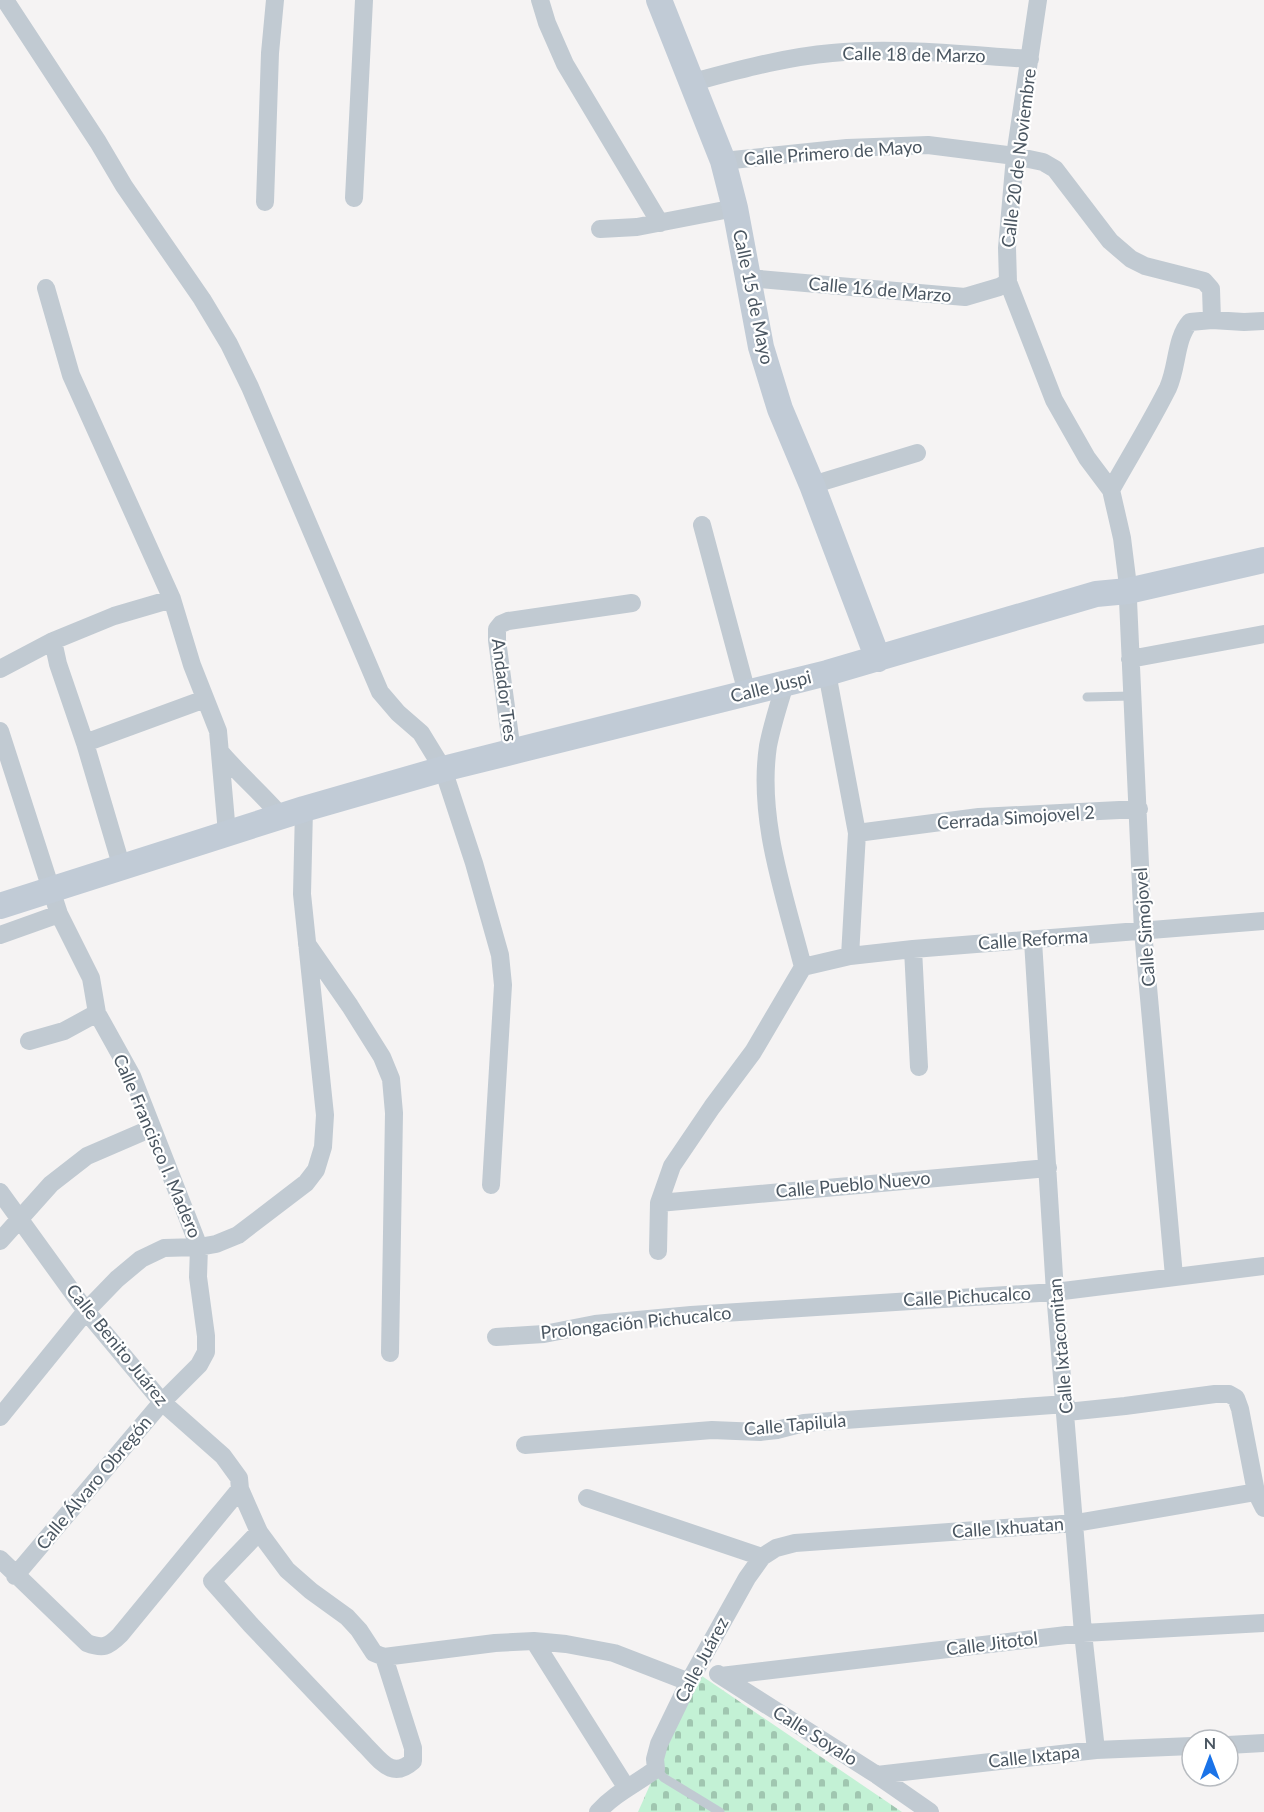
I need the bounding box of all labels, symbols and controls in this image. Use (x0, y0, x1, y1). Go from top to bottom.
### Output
street label: Calle 18 de Marzo (842, 42, 986, 66)
street label: Calle 20 de Noviembre (996, 67, 1040, 249)
street label: Calle Primero de Mayo (743, 135, 923, 169)
street label: Calle 15 de Mayo (729, 227, 779, 366)
street label: Calle 16 de Marzo (808, 272, 952, 306)
street label: Andador Tres (488, 637, 522, 743)
street label: Calle Juspi (728, 665, 814, 707)
street label: Cerrada Simojovel 2 (936, 801, 1096, 833)
street label: Calle Simojovel (1129, 867, 1159, 988)
street label: Calle Reforma (977, 924, 1089, 954)
street label: Calle Francisco I. Madero (109, 1050, 207, 1241)
street label: Calle Pueblo Nuevo (775, 1166, 931, 1202)
street label: Calle Ixtacomitan (1043, 1277, 1077, 1415)
street label: Calle Benito Juárez (62, 1279, 173, 1410)
street label: Calle Pichucalco (903, 1282, 1031, 1310)
street label: Prolongación Pichucalco (539, 1301, 732, 1343)
street label: Calle Tapilula (743, 1409, 847, 1439)
street label: Calle Álvaro Obregón (31, 1411, 156, 1554)
street label: Calle Ixhuatan (951, 1512, 1064, 1542)
street label: Calle Juárez (670, 1613, 733, 1706)
street label: Calle Jitotol (945, 1626, 1039, 1660)
street label: Calle Soyalo (769, 1700, 862, 1770)
north arrow (1180, 1728, 1240, 1788)
text: N (1204, 1733, 1216, 1752)
street label: Calle Ixtapa (987, 1740, 1081, 1772)

